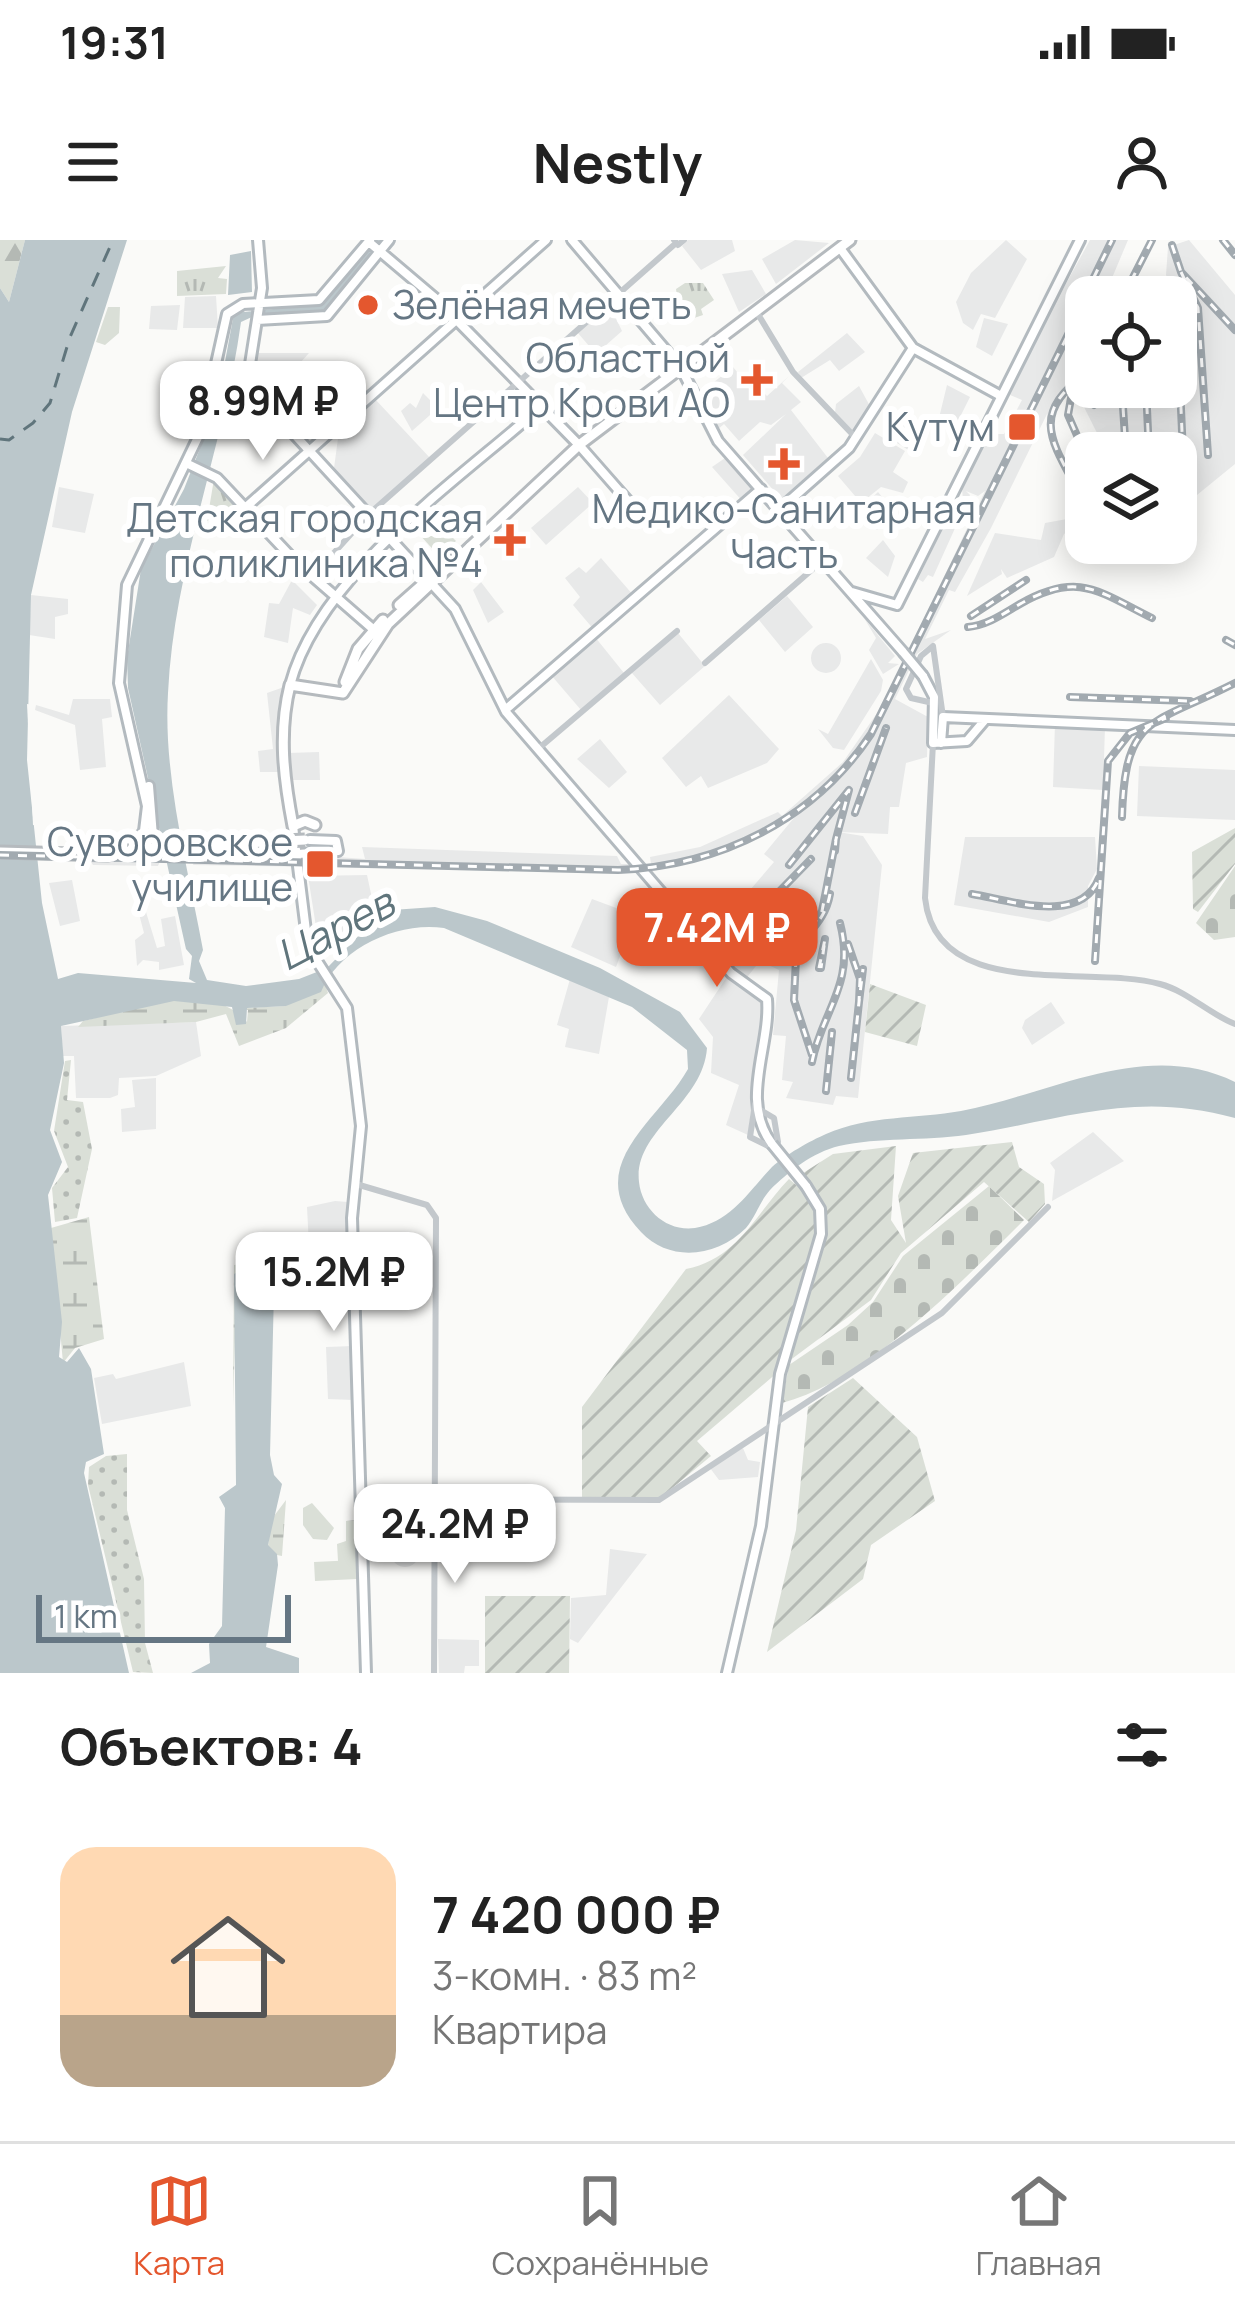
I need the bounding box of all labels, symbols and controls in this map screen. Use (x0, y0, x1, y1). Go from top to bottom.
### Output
text: 19:31 (60, 11, 169, 73)
text: Nestly (533, 125, 702, 199)
icon: menu (60, 129, 126, 195)
icon: person (1109, 129, 1175, 195)
map controls (1065, 276, 1197, 564)
button: locate (1065, 276, 1197, 408)
place label: Зелёная мечеть (392, 277, 691, 331)
marker: Зелёная мечеть (355, 292, 381, 318)
place label: Областной Центр Крови АО (433, 330, 730, 429)
pin: 8.99M ₽ (152, 361, 374, 463)
marker: Областной Центр Крови АО (741, 364, 773, 396)
text: 8.99M ₽ (187, 373, 339, 427)
place label: Кутум (886, 399, 995, 453)
marker: Кутум (1006, 411, 1038, 443)
button: layers (1065, 432, 1197, 564)
marker: Медико-Санитарная Часть (768, 448, 800, 480)
place label: Медико-Санитарная Часть (592, 481, 976, 580)
place label: Детская городская поликлиника №4 (126, 490, 483, 589)
marker: Детская городская поликлиника №4 (494, 524, 526, 556)
place label: Суворовское училище (47, 814, 293, 913)
marker: Суворовское училище (304, 848, 336, 880)
water label: Царев (266, 872, 406, 983)
pin: 7.42M ₽ (606, 888, 828, 990)
text: 7.42M ₽ (644, 900, 790, 954)
pin: 15.2M ₽ (223, 1232, 445, 1334)
text: 15.2M ₽ (263, 1244, 405, 1298)
pin: 24.2M ₽ (344, 1484, 566, 1586)
text: 24.2M ₽ (381, 1496, 529, 1550)
scale bar (36, 1589, 291, 1642)
text: 1 km (54, 1593, 118, 1638)
text: Объектов: 4 (60, 1711, 363, 1780)
icon: filters (1109, 1712, 1175, 1778)
text: 7 420 000 ₽ (432, 1879, 720, 1948)
icon: home (156, 1895, 300, 2039)
text: 3-комн. · 83 m² (432, 1948, 697, 2002)
text: Квартира (432, 2002, 607, 2056)
tab: Карта (133, 2168, 225, 2285)
tab: Сохранённые (492, 2168, 709, 2285)
tab: Главная (976, 2168, 1102, 2285)

